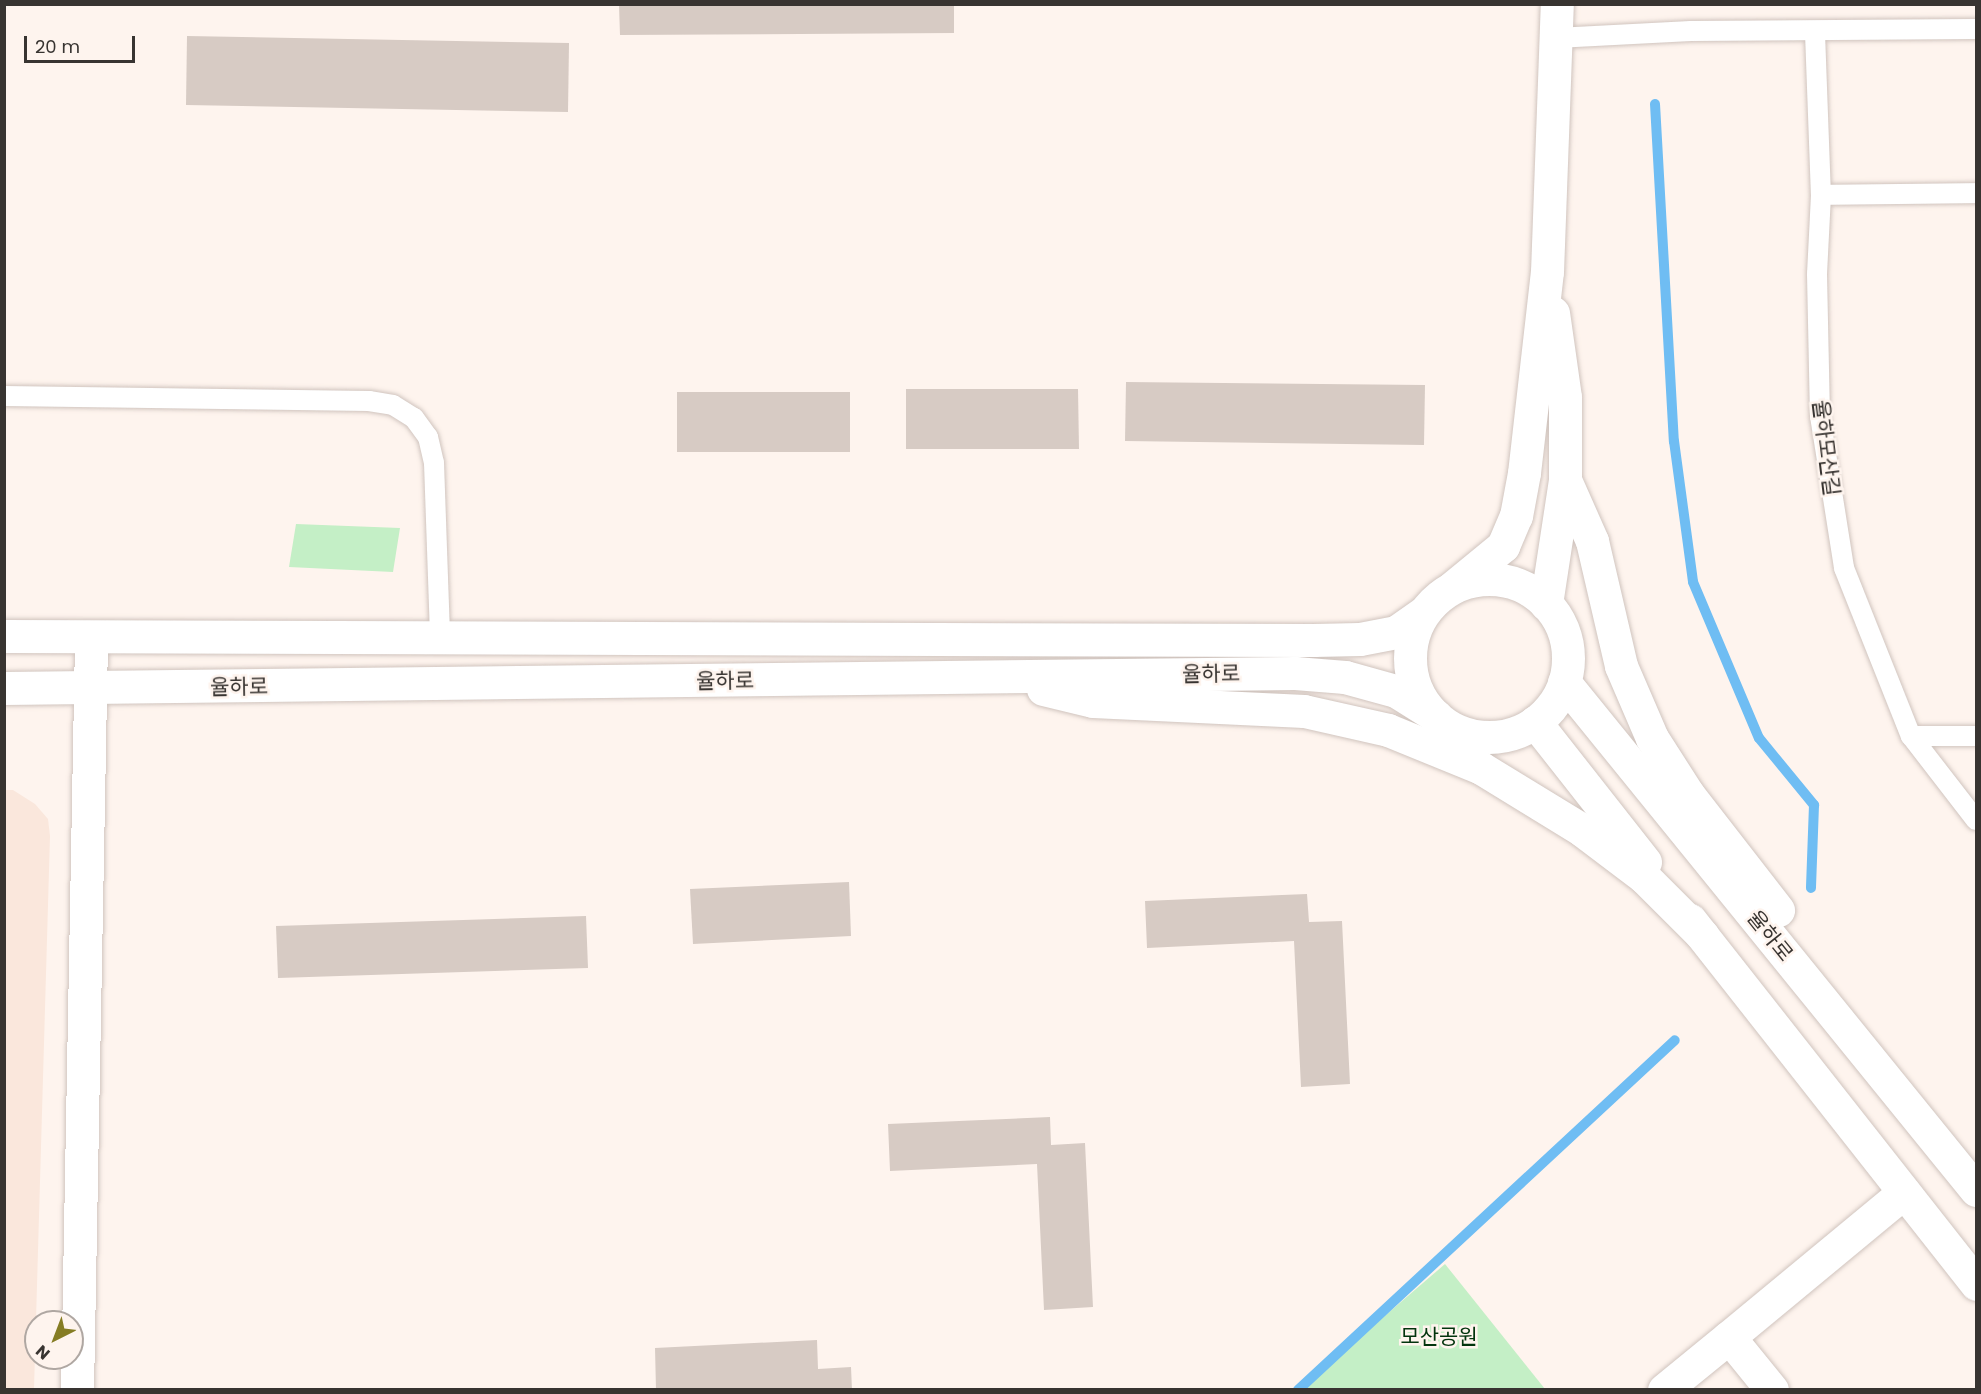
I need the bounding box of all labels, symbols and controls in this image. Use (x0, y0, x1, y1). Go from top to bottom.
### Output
scale bar (27, 24, 138, 62)
text: 20 m (35, 34, 80, 59)
street label: 율하모산길 (1808, 399, 1844, 497)
street label: 율하로 (1182, 661, 1240, 687)
street label: 율하로 (696, 668, 754, 694)
street label: 율하로 (210, 674, 268, 700)
street label: 율하로 (1742, 906, 1798, 966)
north arrow (24, 1310, 84, 1370)
park label: 모산공원 (1400, 1324, 1478, 1350)
text: N (31, 1340, 55, 1365)

